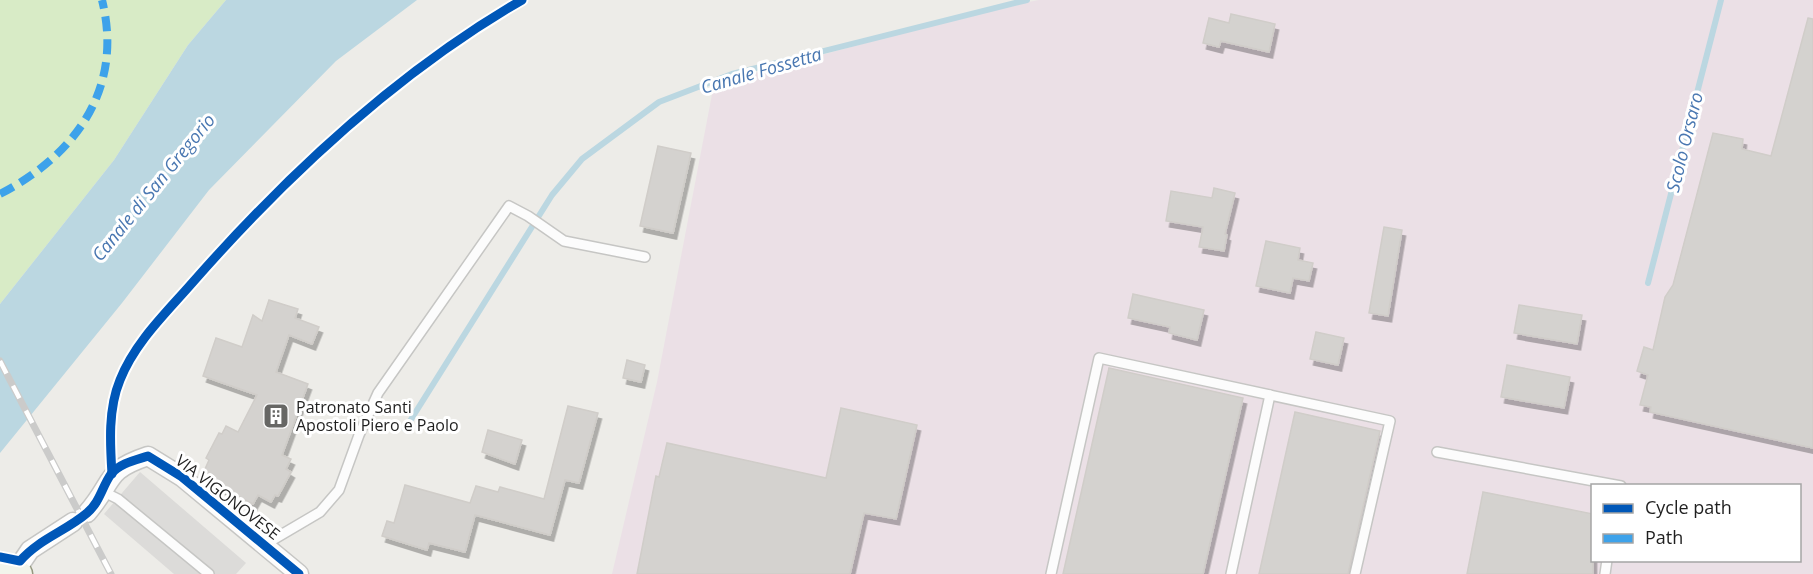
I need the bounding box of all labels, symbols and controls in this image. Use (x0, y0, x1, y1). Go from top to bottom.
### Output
water label: Canale Fossetta (698, 41, 824, 99)
water label: Scolo Orsaro (1660, 90, 1708, 194)
water label: Canale di San Gregorio (86, 108, 220, 266)
place label: Patronato Santi Apostoli Piero e Paolo (296, 396, 459, 436)
building icon: Patronato Santi Apostoli Piero e Paolo (261, 401, 291, 431)
street label: VIA VIGONOVESE (171, 449, 285, 545)
legend (1591, 484, 1801, 562)
text: Cycle path (1645, 495, 1732, 519)
text: Path (1645, 525, 1683, 549)

